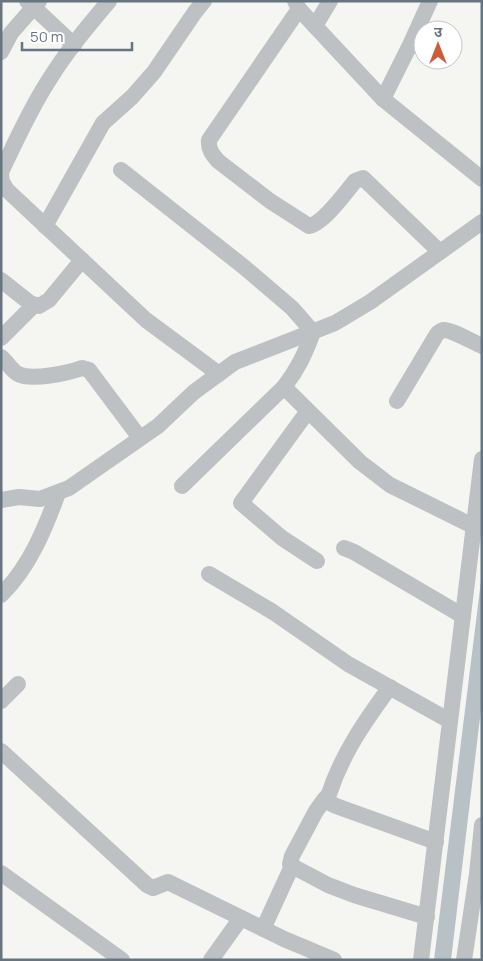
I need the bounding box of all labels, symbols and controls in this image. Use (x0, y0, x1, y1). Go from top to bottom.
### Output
scale bar (22, 20, 132, 52)
north arrow (413, 20, 463, 70)
text: उ (434, 22, 443, 41)
text: 50 m (30, 26, 64, 47)

